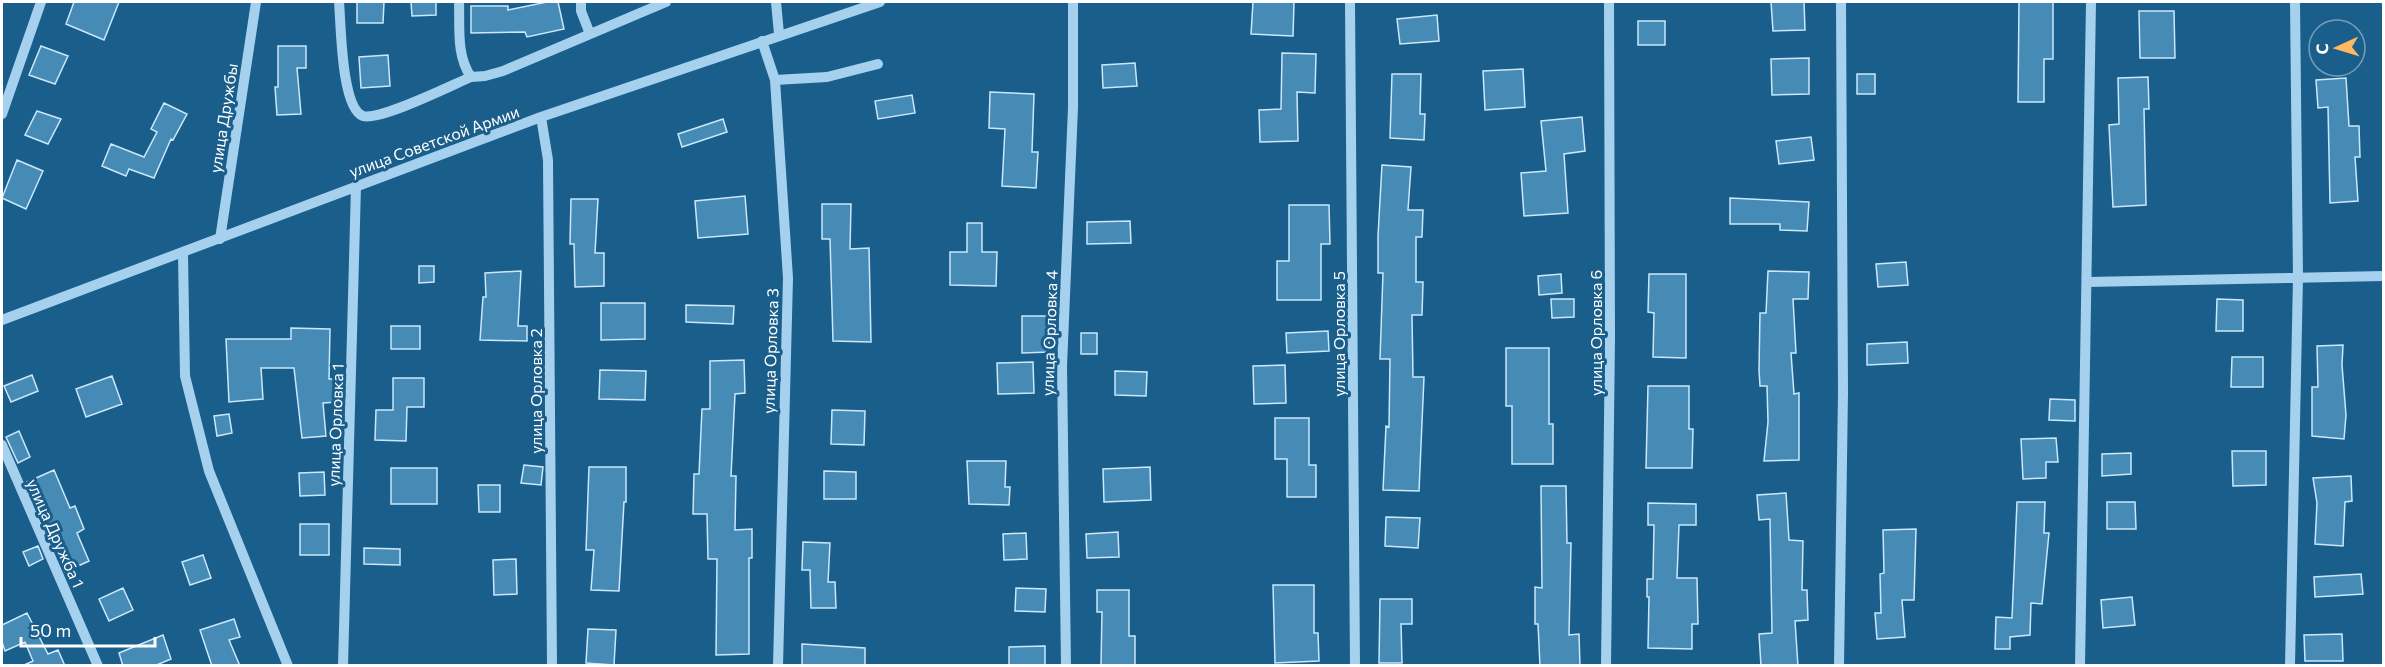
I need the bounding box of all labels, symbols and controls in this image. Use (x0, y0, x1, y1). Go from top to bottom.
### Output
north arrow (2307, 18, 2367, 78)
text: С (2312, 43, 2331, 55)
street label: улица Дружбы (205, 62, 241, 174)
street label: улица Советской Армии (346, 101, 522, 181)
street label: улица Орловка 4 (1037, 269, 1061, 396)
street label: улица Орловка 6 (1586, 270, 1605, 396)
street label: улица Орловка 5 (1329, 271, 1348, 397)
street label: улица Орловка 3 (758, 288, 782, 414)
street label: улица Орловка 2 (526, 328, 545, 454)
street label: улица Орловка 1 (323, 363, 347, 487)
street label: улица Дружба 1 (23, 476, 89, 590)
scale bar (21, 610, 154, 648)
text: 50 m (30, 619, 71, 641)

